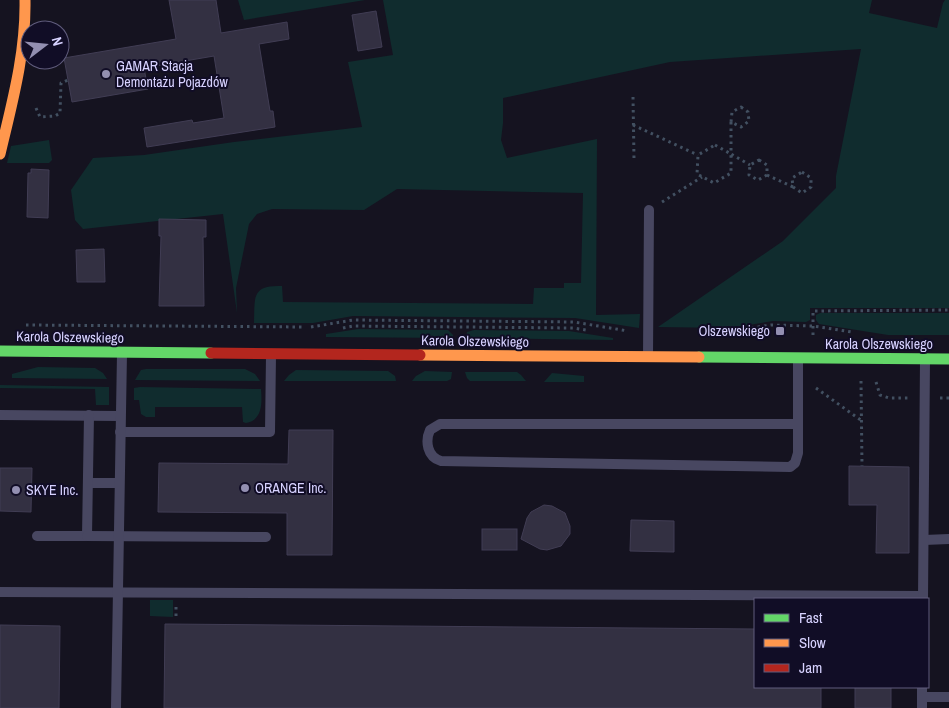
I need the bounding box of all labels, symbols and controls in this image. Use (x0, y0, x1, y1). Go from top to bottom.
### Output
north arrow (20, 20, 70, 70)
text: N (48, 35, 67, 48)
place label: GAMAR Stacja Demontażu Pojazdów (116, 57, 228, 91)
marker: GAMAR Stacja Demontażu Pojazdów (100, 68, 112, 80)
place label: Olszewskiego (699, 322, 770, 340)
marker: Olszewskiego (774, 325, 786, 337)
street label: Karola Olszewskiego (16, 327, 124, 347)
street label: Karola Olszewskiego (421, 331, 529, 351)
street label: Karola Olszewskiego (825, 335, 933, 353)
place label: ORANGE Inc. (255, 479, 326, 497)
place label: SKYE Inc. (26, 481, 78, 499)
marker: ORANGE Inc. (239, 482, 251, 494)
marker: SKYE Inc. (10, 484, 22, 496)
legend (754, 598, 929, 688)
text: Fast (799, 607, 823, 628)
text: Slow (799, 632, 826, 653)
text: Jam (799, 657, 822, 678)

